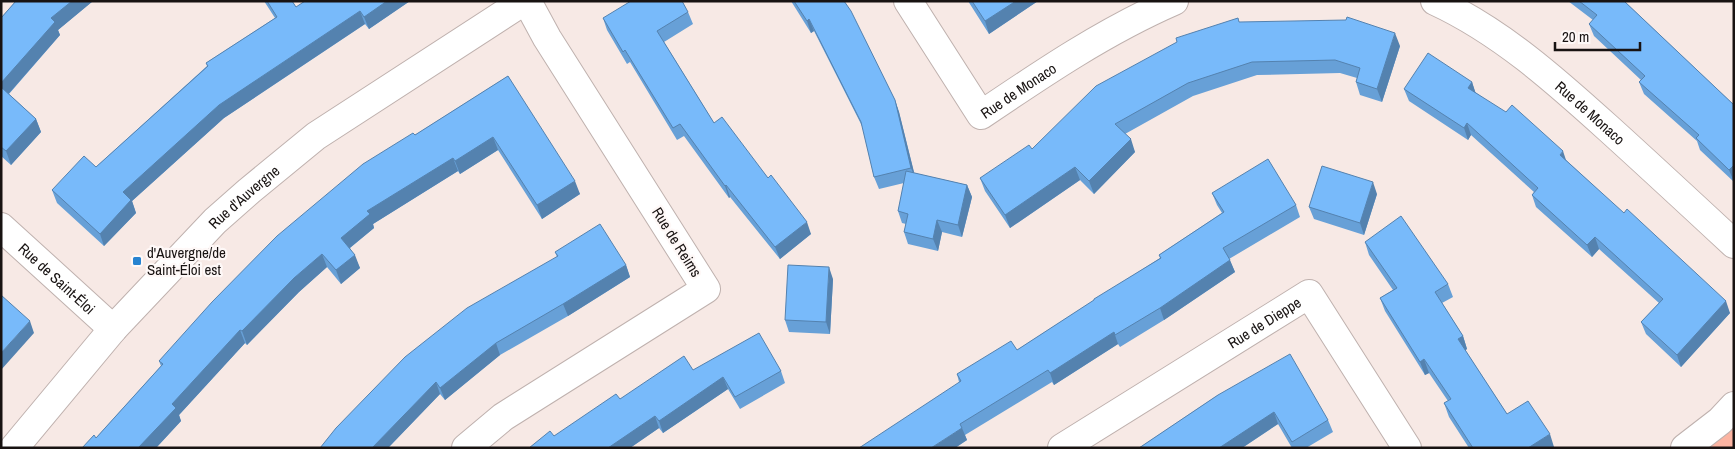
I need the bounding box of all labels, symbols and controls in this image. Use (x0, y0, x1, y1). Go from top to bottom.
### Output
scale bar (1555, 20, 1640, 52)
text: 20 m (1562, 26, 1589, 47)
street label: Rue de Monaco (976, 57, 1060, 123)
street label: Rue de Monaco (1551, 76, 1630, 149)
street label: Rue d'Auvergne (203, 160, 284, 233)
street label: Rue de Reims (647, 203, 707, 281)
street label: Rue de Saint-Éloi (14, 238, 100, 319)
place label: d'Auvergne/de Saint-Éloi est (147, 242, 226, 280)
marker: d'Auvergne/de Saint-Éloi est (131, 255, 143, 267)
street label: Rue de Dieppe (1223, 291, 1305, 353)

